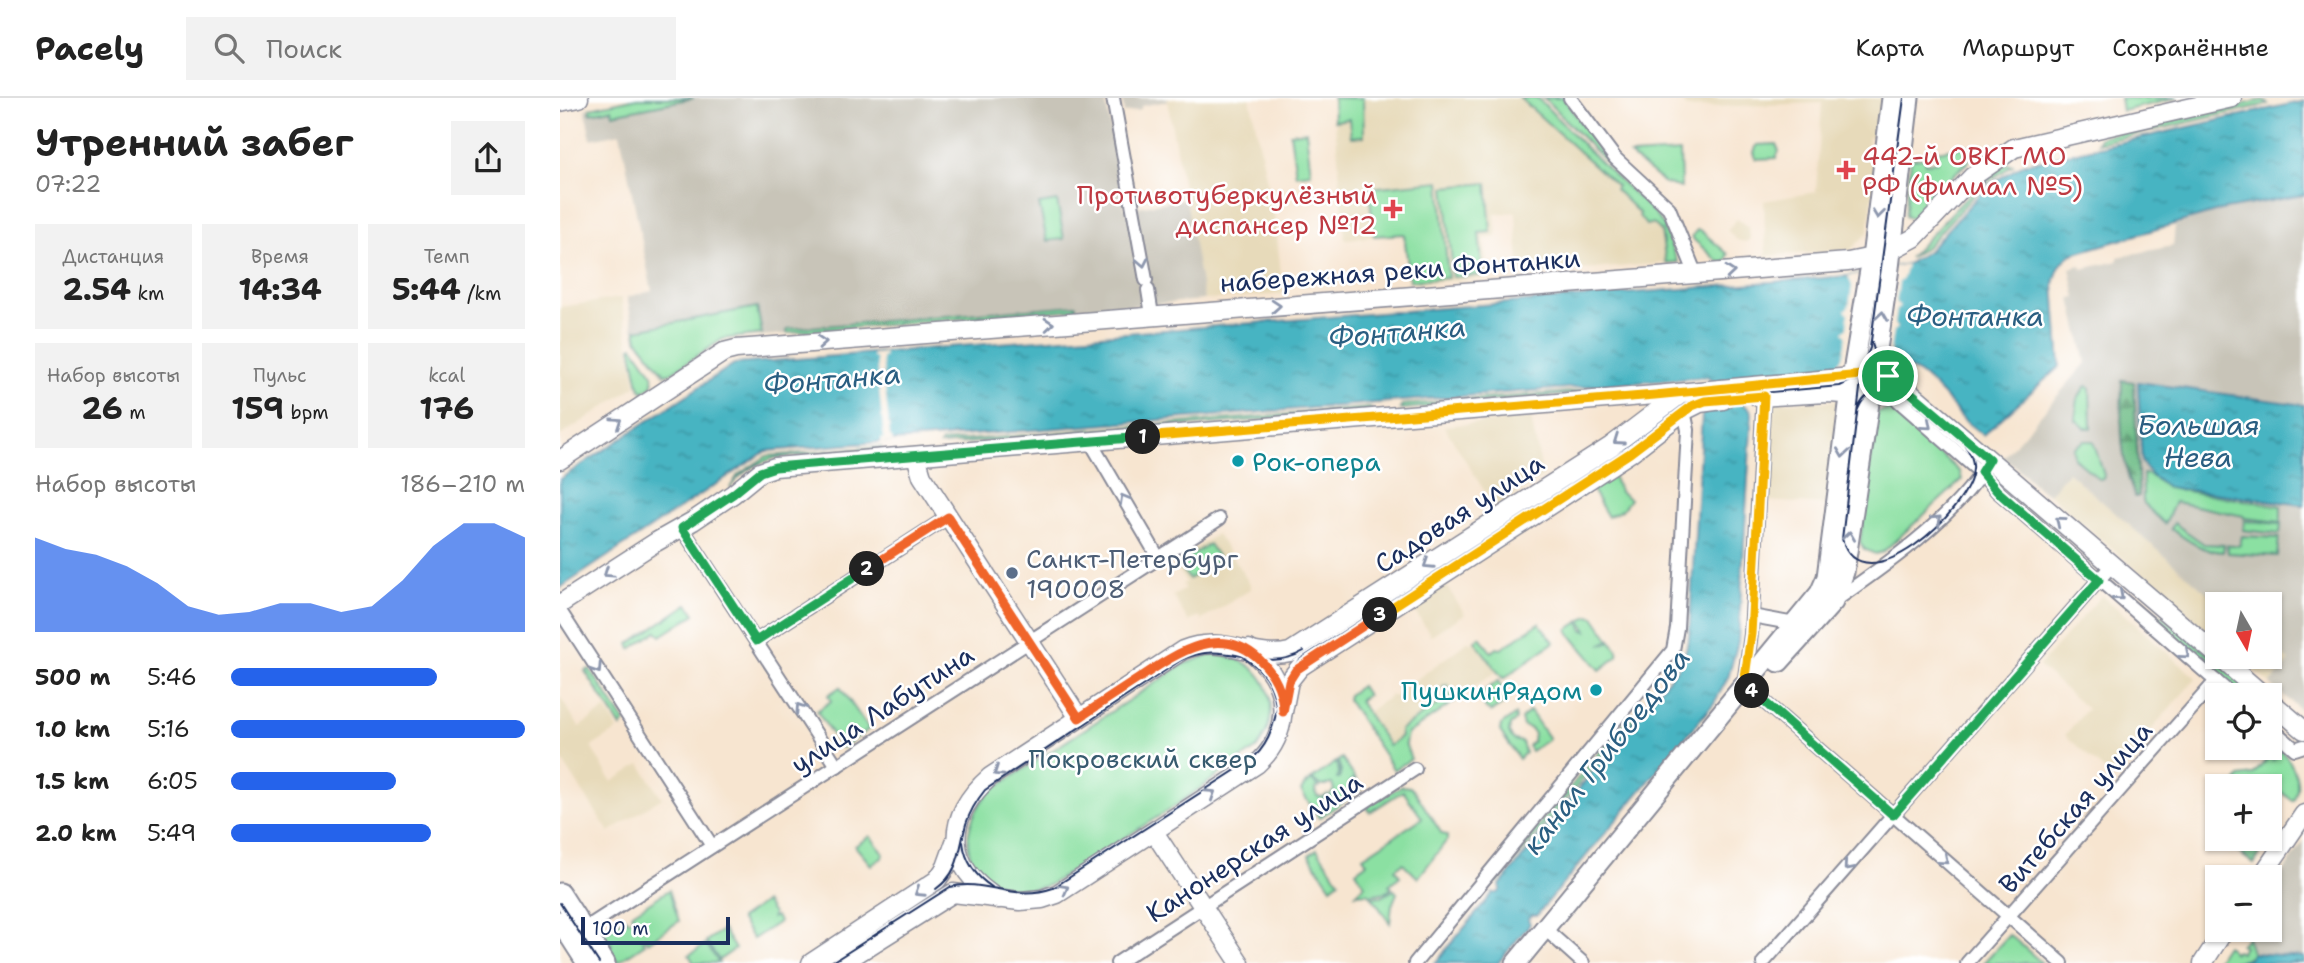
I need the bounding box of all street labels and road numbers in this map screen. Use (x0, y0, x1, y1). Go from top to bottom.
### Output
street label: набережная реки Фонтанки (1219, 240, 1581, 300)
street label: Садовая улица (1368, 445, 1550, 581)
street label: улица Лабутина (784, 637, 980, 781)
street label: Витебская улица (1990, 713, 2160, 901)
street label: Канонерская улица (1139, 764, 1369, 930)

